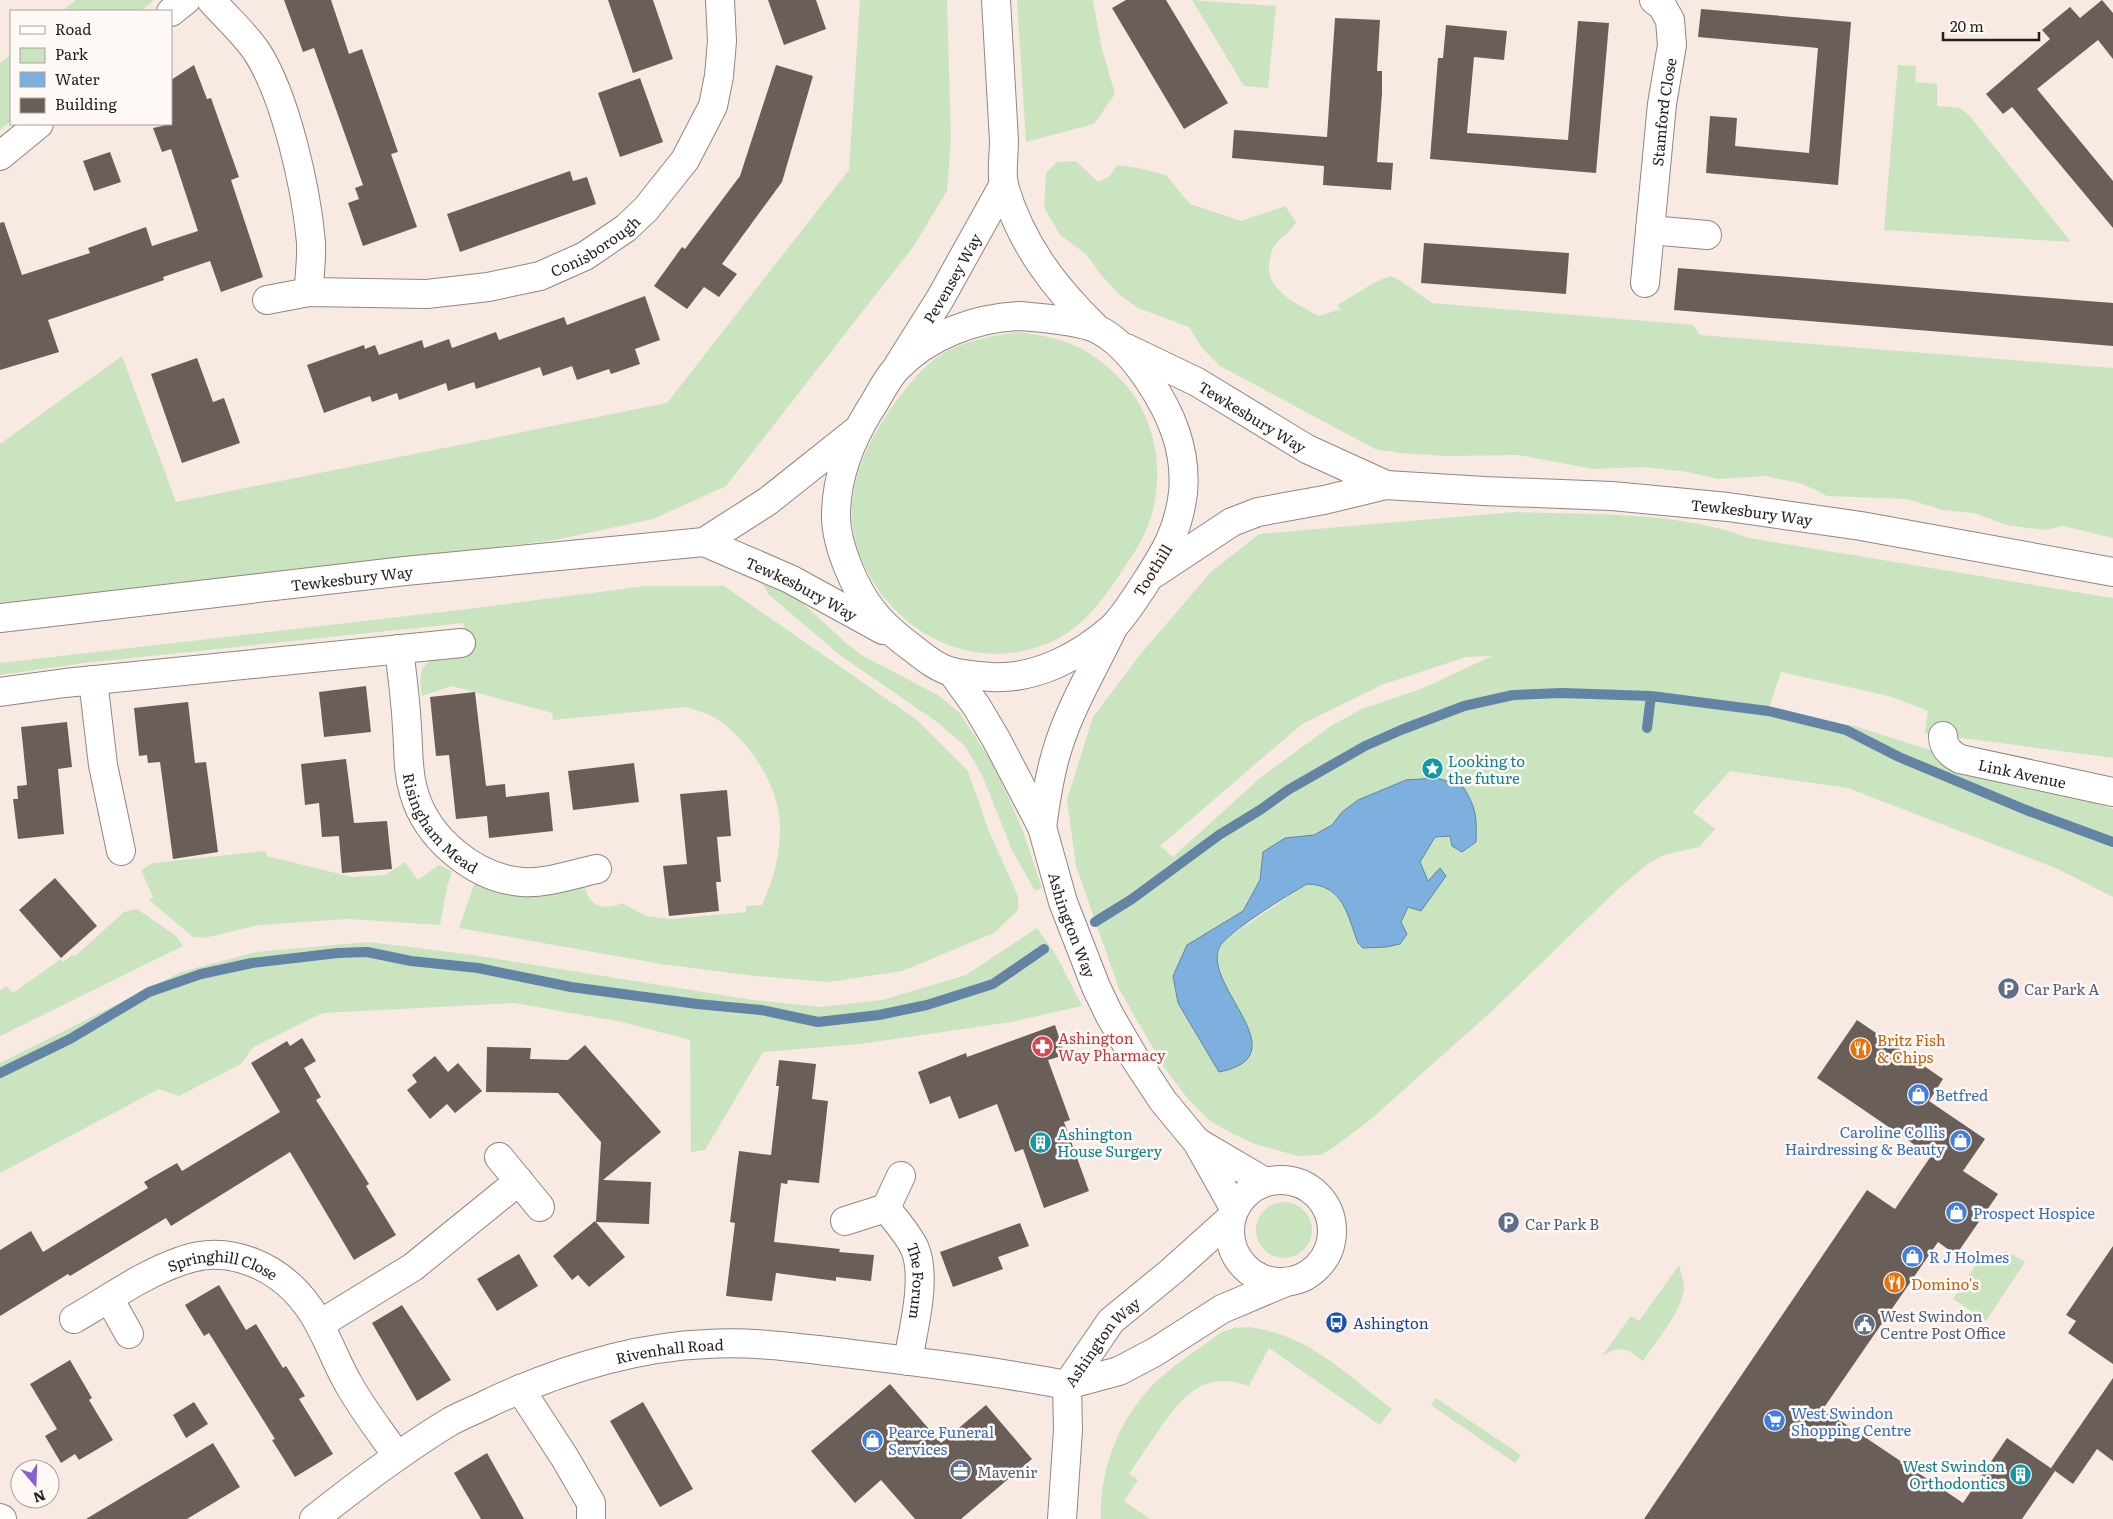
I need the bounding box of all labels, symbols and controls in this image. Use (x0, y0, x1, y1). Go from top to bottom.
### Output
legend (10, 10, 172, 125)
scale bar (1943, 10, 2039, 42)
text: 20 m (1950, 14, 1984, 37)
text: Road (55, 17, 91, 40)
text: Park (55, 42, 89, 65)
street label: Stamford Close (1645, 56, 1681, 167)
text: Water (55, 67, 100, 90)
text: Building (55, 92, 117, 115)
street label: Conisborough (546, 210, 645, 282)
street label: Pevensey Way (916, 228, 986, 327)
street label: Tewkesbury Way (1194, 374, 1311, 458)
street label: Tewkesbury Way (1690, 492, 1815, 531)
street label: Toothill (1127, 539, 1177, 601)
street label: Tewkesbury Way (742, 550, 862, 626)
street label: Tewkesbury Way (289, 559, 414, 596)
place label: Looking to the future (1448, 749, 1525, 789)
street label: Link Avenue (1976, 752, 2069, 793)
place icon: Looking to the future (1420, 757, 1444, 781)
street label: Risingham Mead (398, 771, 483, 878)
street label: Ashington Way (1044, 869, 1103, 981)
parking icon: Car Park A (1996, 976, 2020, 1000)
place label: Car Park A (2024, 977, 2099, 1000)
place label: Ashington Way Pharmacy (1058, 1026, 1166, 1066)
place label: Britz Fish & Chips (1877, 1028, 1946, 1068)
pharmacy icon: Ashington Way Pharmacy (1030, 1034, 1054, 1058)
restaurant icon: Britz Fish & Chips (1849, 1036, 1873, 1060)
shop icon: Betfred (1907, 1082, 1931, 1106)
place label: Betfred (1935, 1083, 1988, 1106)
place label: Caroline Collis Hairdressing & Beauty (1785, 1120, 1945, 1160)
place label: Ashington House Surgery (1057, 1122, 1162, 1162)
shop icon: Caroline Collis Hairdressing & Beauty (1949, 1128, 1973, 1152)
building icon: Ashington House Surgery (1029, 1130, 1053, 1154)
shop icon: Prospect Hospice (1945, 1200, 1969, 1224)
place label: Prospect Hospice (1973, 1201, 2095, 1224)
parking icon: Car Park B (1497, 1211, 1521, 1235)
place label: Car Park B (1525, 1212, 1599, 1235)
street label: The Forum (902, 1239, 931, 1322)
street label: Springhill Close (163, 1243, 283, 1285)
shop icon: R J Holmes (1901, 1244, 1925, 1268)
place label: R J Holmes (1929, 1245, 2009, 1268)
restaurant icon: Domino's (1883, 1271, 1907, 1295)
place label: Domino's (1911, 1272, 1979, 1295)
street label: Ashington Way (1058, 1291, 1145, 1391)
place label: West Swindon Centre Post Office (1880, 1304, 2006, 1344)
bus stop icon: Ashington (1325, 1310, 1349, 1334)
place label: Ashington (1353, 1311, 1429, 1334)
public building icon: West Swindon Centre Post Office (1852, 1312, 1876, 1336)
street label: Rivenhall Road (613, 1332, 724, 1369)
place label: West Swindon Shopping Centre (1791, 1401, 1911, 1441)
supermarket icon: West Swindon Shopping Centre (1763, 1409, 1787, 1433)
place label: Pearce Funeral Services (888, 1420, 994, 1460)
shop icon: Pearce Funeral Services (860, 1428, 884, 1452)
place label: West Swindon Orthodontics (1903, 1454, 2005, 1494)
north arrow (10, 1459, 60, 1509)
office icon: Mavenir (949, 1459, 973, 1483)
place label: Mavenir (977, 1460, 1037, 1483)
building icon: West Swindon Orthodontics (2009, 1462, 2033, 1486)
text: N (31, 1486, 48, 1509)

